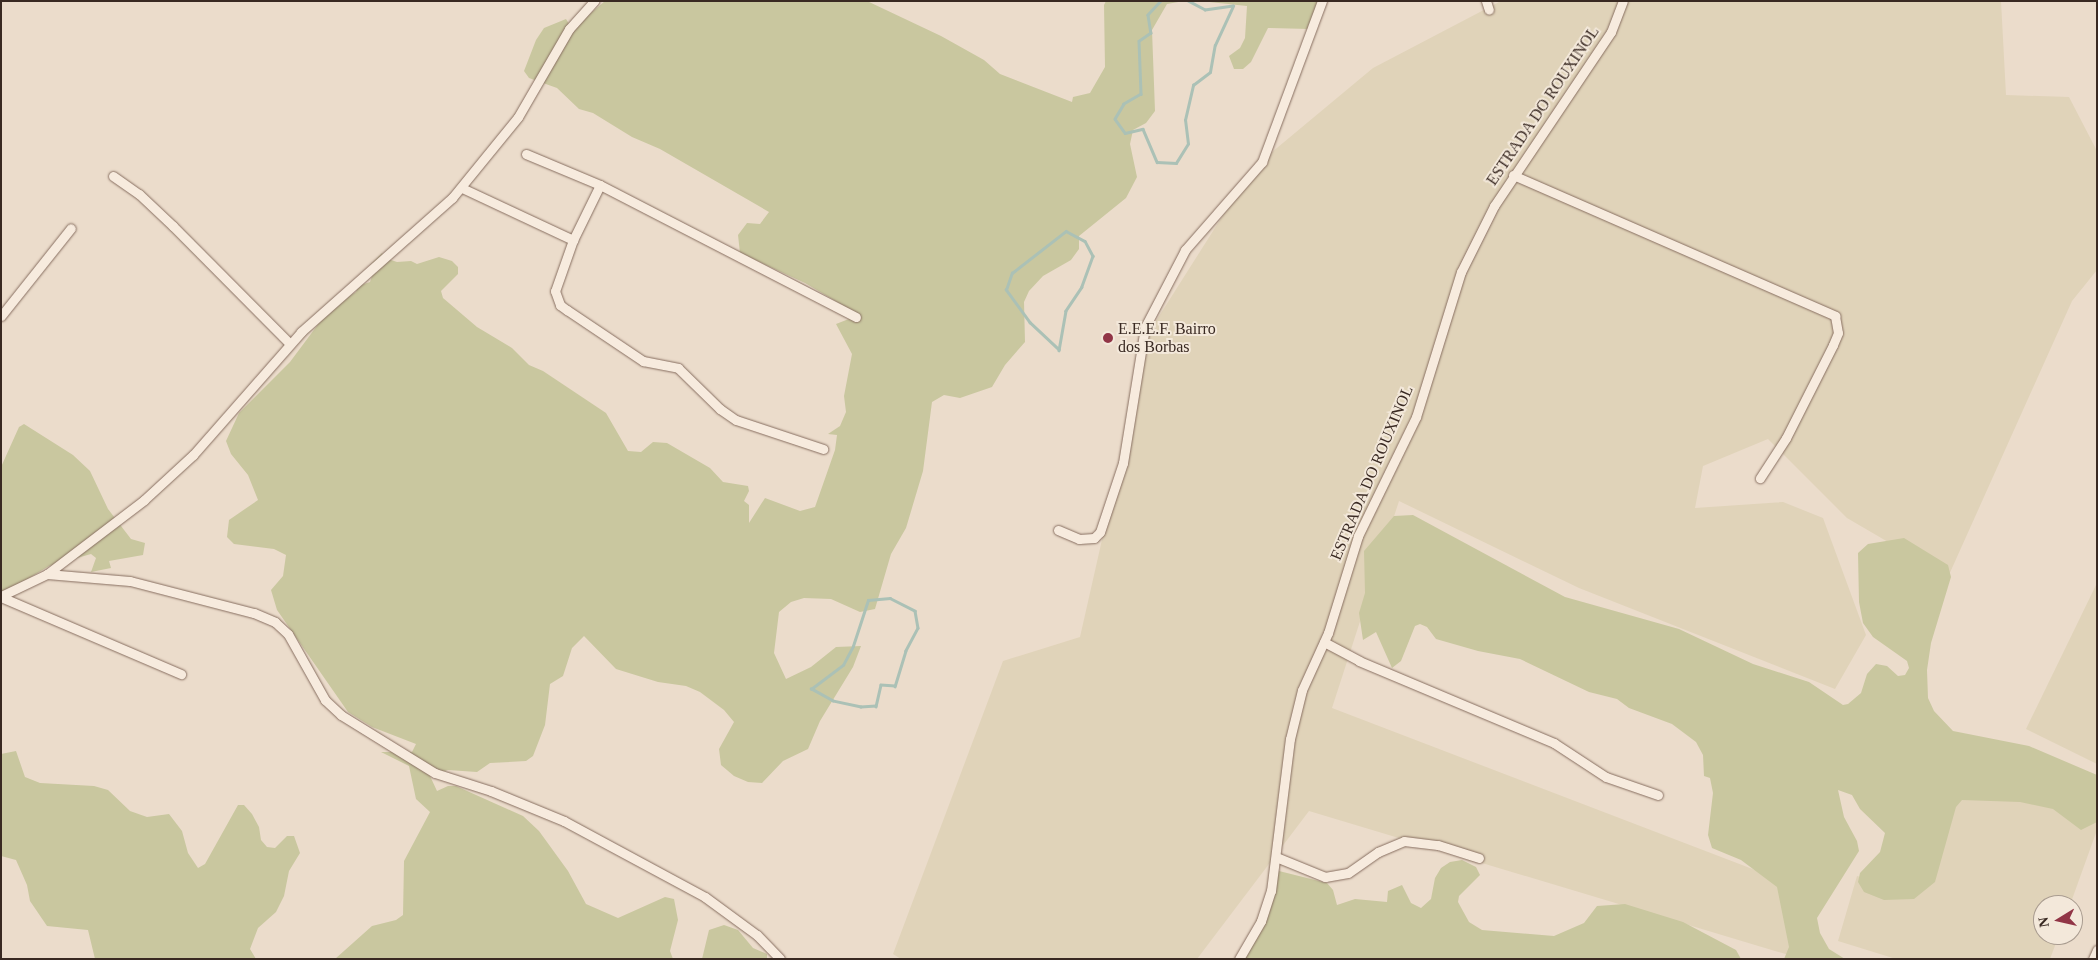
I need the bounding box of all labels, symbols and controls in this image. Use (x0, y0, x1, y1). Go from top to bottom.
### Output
street label: ESTRADA DO ROUXINOL (1482, 23, 1604, 189)
place label: E.E.E.F. Bairro dos Borbas (1118, 319, 1216, 357)
marker: E.E.E.F. Bairro dos Borbas (1102, 332, 1114, 344)
street label: ESTRADA DO ROUXINOL (1326, 383, 1418, 563)
north arrow (2033, 895, 2083, 945)
text: N (2035, 916, 2052, 928)

